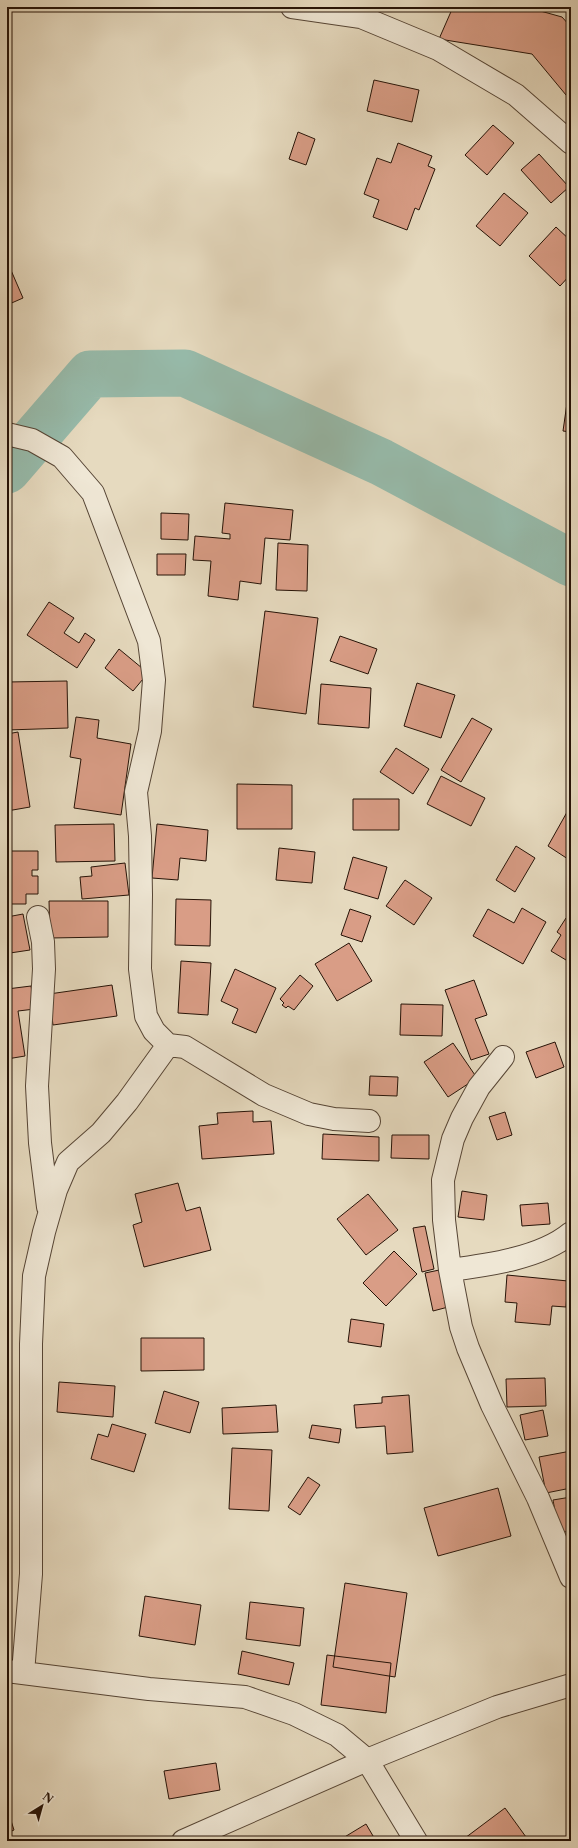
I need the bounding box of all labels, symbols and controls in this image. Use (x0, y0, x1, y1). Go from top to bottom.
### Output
north arrow (22, 1786, 62, 1826)
text: N (40, 1790, 56, 1807)

